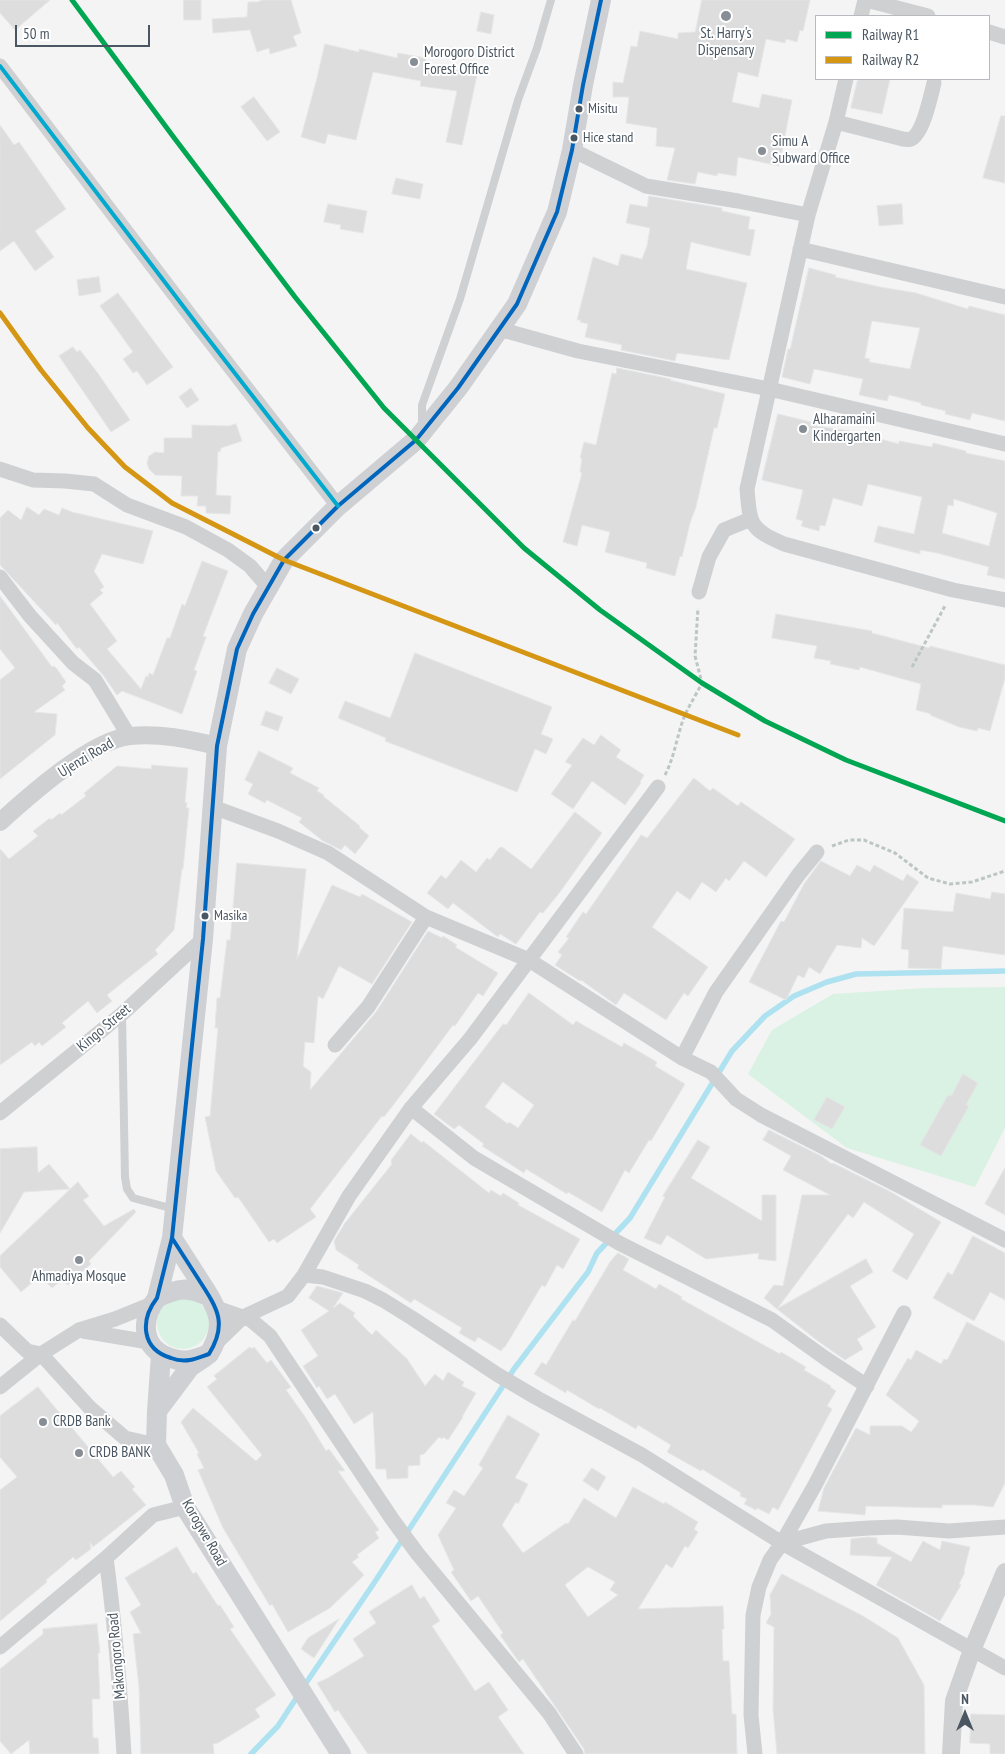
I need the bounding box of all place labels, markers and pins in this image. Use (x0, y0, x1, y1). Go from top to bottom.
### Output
marker: St. Harry's Dispensary (719, 9, 733, 23)
place label: St. Harry's Dispensary (698, 25, 754, 60)
place label: Morogoro District Forest Office (424, 44, 515, 79)
marker: Morogoro District Forest Office (408, 56, 420, 68)
place label: Misitu (588, 101, 618, 117)
marker: Misitu (574, 104, 584, 114)
place label: Hice stand (583, 130, 633, 146)
marker: Hice stand (569, 133, 579, 143)
place label: Simu A Subward Office (772, 133, 850, 168)
marker: Simu A Subward Office (756, 145, 768, 157)
place label: Alharamaini Kindergarten (813, 411, 881, 446)
marker: Alharamaini Kindergarten (797, 423, 809, 435)
unlabelled marker (311, 523, 321, 533)
place label: Masika (214, 908, 247, 924)
marker: Masika (200, 911, 210, 921)
marker: Ahmadiya Mosque (73, 1254, 85, 1266)
place label: Ahmadiya Mosque (32, 1268, 126, 1286)
place label: CRDB Bank (53, 1413, 111, 1431)
marker: CRDB Bank (37, 1416, 49, 1428)
place label: CRDB BANK (89, 1444, 151, 1462)
marker: CRDB BANK (73, 1447, 85, 1459)

